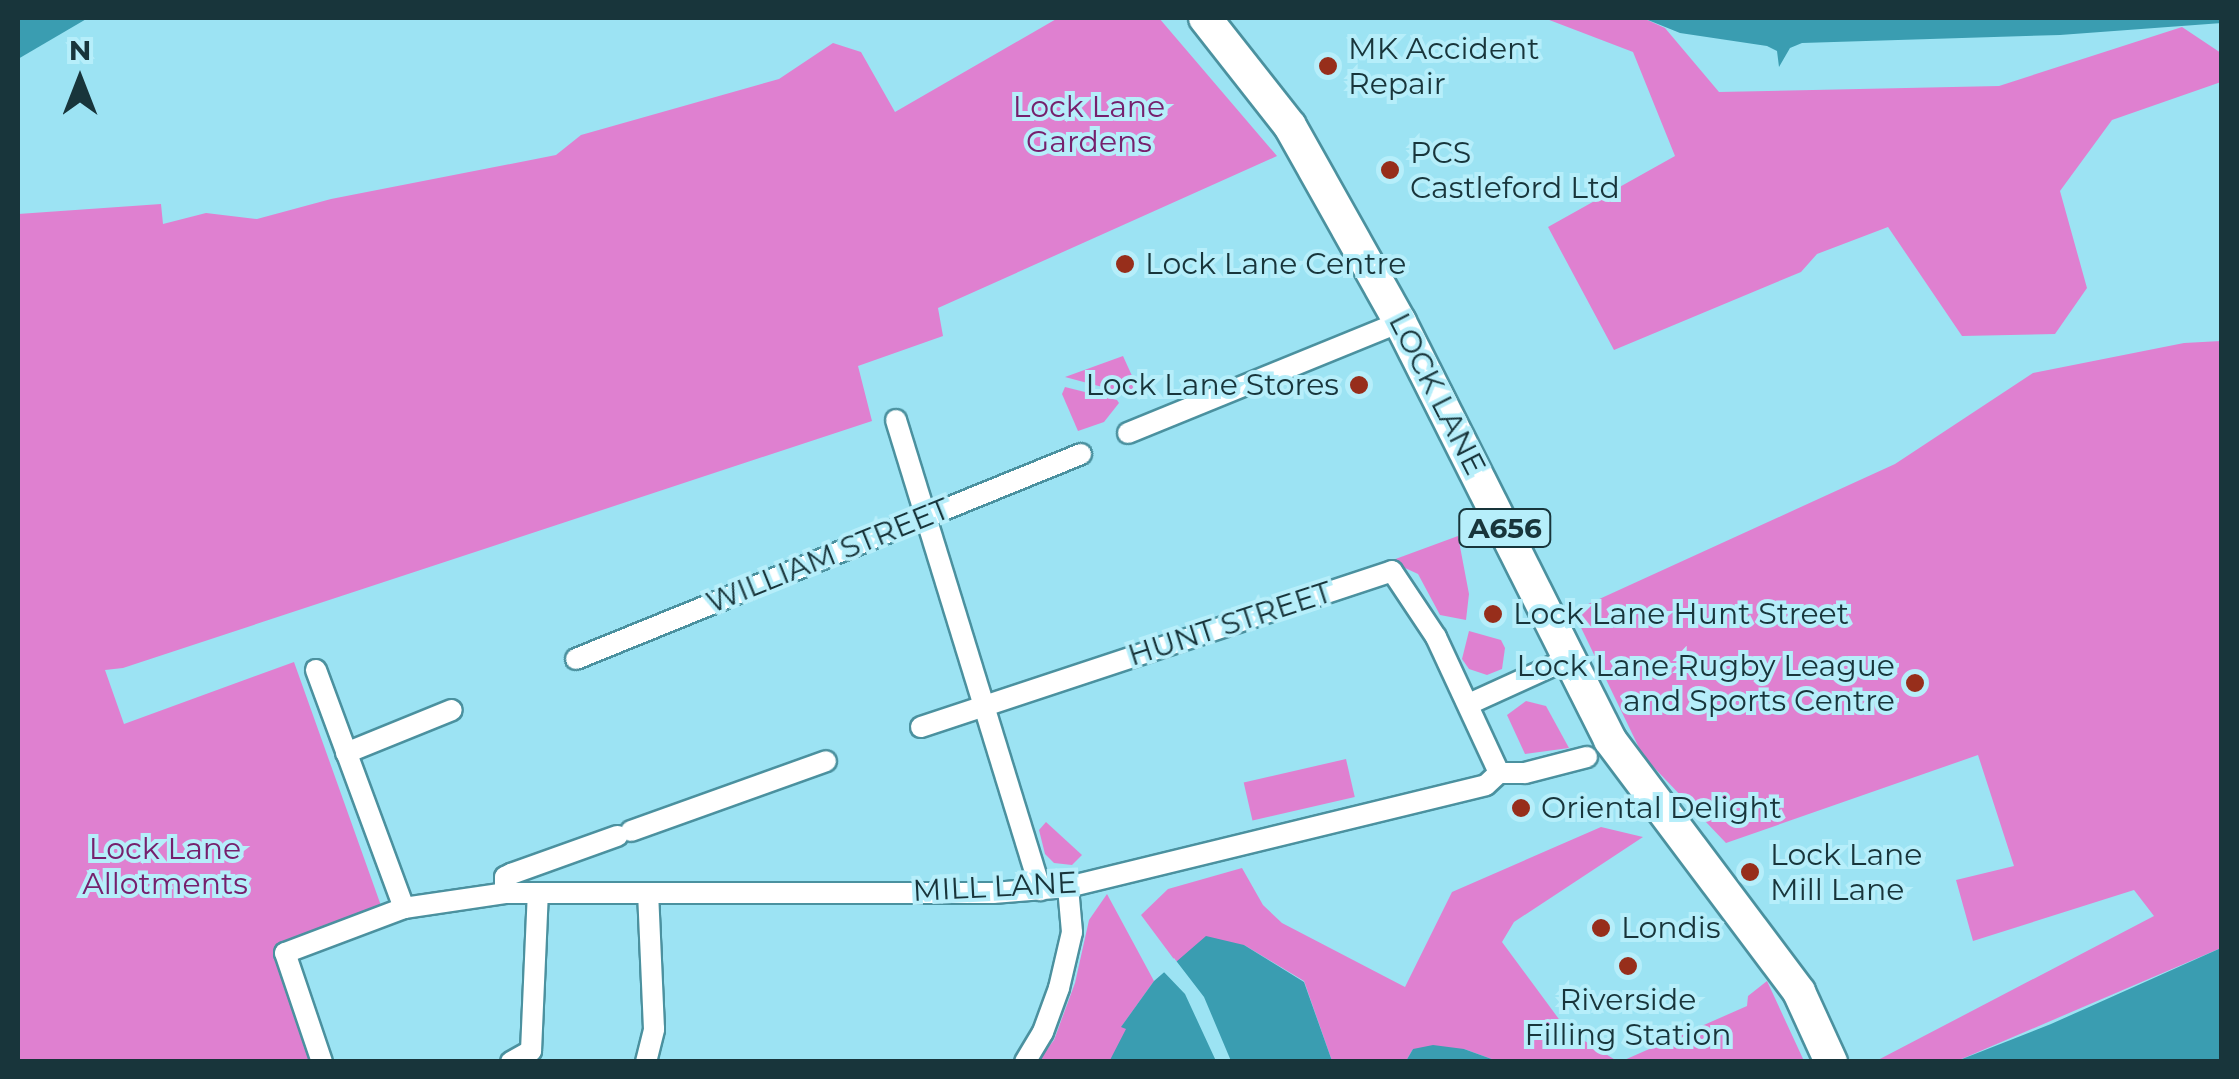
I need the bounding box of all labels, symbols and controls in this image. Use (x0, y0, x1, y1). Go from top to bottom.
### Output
north arrow (30, 30, 130, 130)
place label: MK Accident Repair (1348, 31, 1539, 102)
text: N (69, 33, 91, 67)
marker: MK Accident Repair (1317, 55, 1339, 77)
park label: Lock Lane Gardens (1013, 89, 1165, 160)
place label: PCS Castleford Ltd (1410, 135, 1620, 206)
marker: PCS Castleford Ltd (1379, 159, 1401, 181)
place label: Lock Lane Centre (1145, 246, 1406, 282)
marker: Lock Lane Centre (1114, 253, 1136, 275)
street label: LOCK LANE (1381, 307, 1493, 481)
place label: Lock Lane Stores (1085, 367, 1339, 403)
marker: Lock Lane Stores (1348, 374, 1370, 396)
street label: WILLIAM STREET (701, 491, 955, 621)
road number: A656 (1458, 505, 1552, 551)
street label: HUNT STREET (1124, 574, 1336, 674)
place label: Lock Lane Hunt Street (1513, 596, 1849, 632)
marker: Lock Lane Hunt Street (1482, 603, 1504, 625)
place label: Lock Lane Rugby League and Sports Centre (1517, 648, 1895, 718)
marker: Lock Lane Rugby League and Sports Centre (1904, 672, 1926, 694)
place label: Oriental Delight (1541, 790, 1782, 826)
marker: Oriental Delight (1510, 797, 1532, 819)
park label: Lock Lane Allotments (82, 831, 248, 902)
place label: Lock Lane Mill Lane (1770, 837, 1922, 908)
marker: Lock Lane Mill Lane (1739, 861, 1761, 883)
street label: MILL LANE (912, 865, 1078, 909)
place label: Londis (1621, 910, 1721, 946)
marker: Londis (1590, 917, 1612, 939)
marker: Riverside Filling Station (1617, 955, 1639, 977)
place label: Riverside Filling Station (1524, 982, 1732, 1052)

